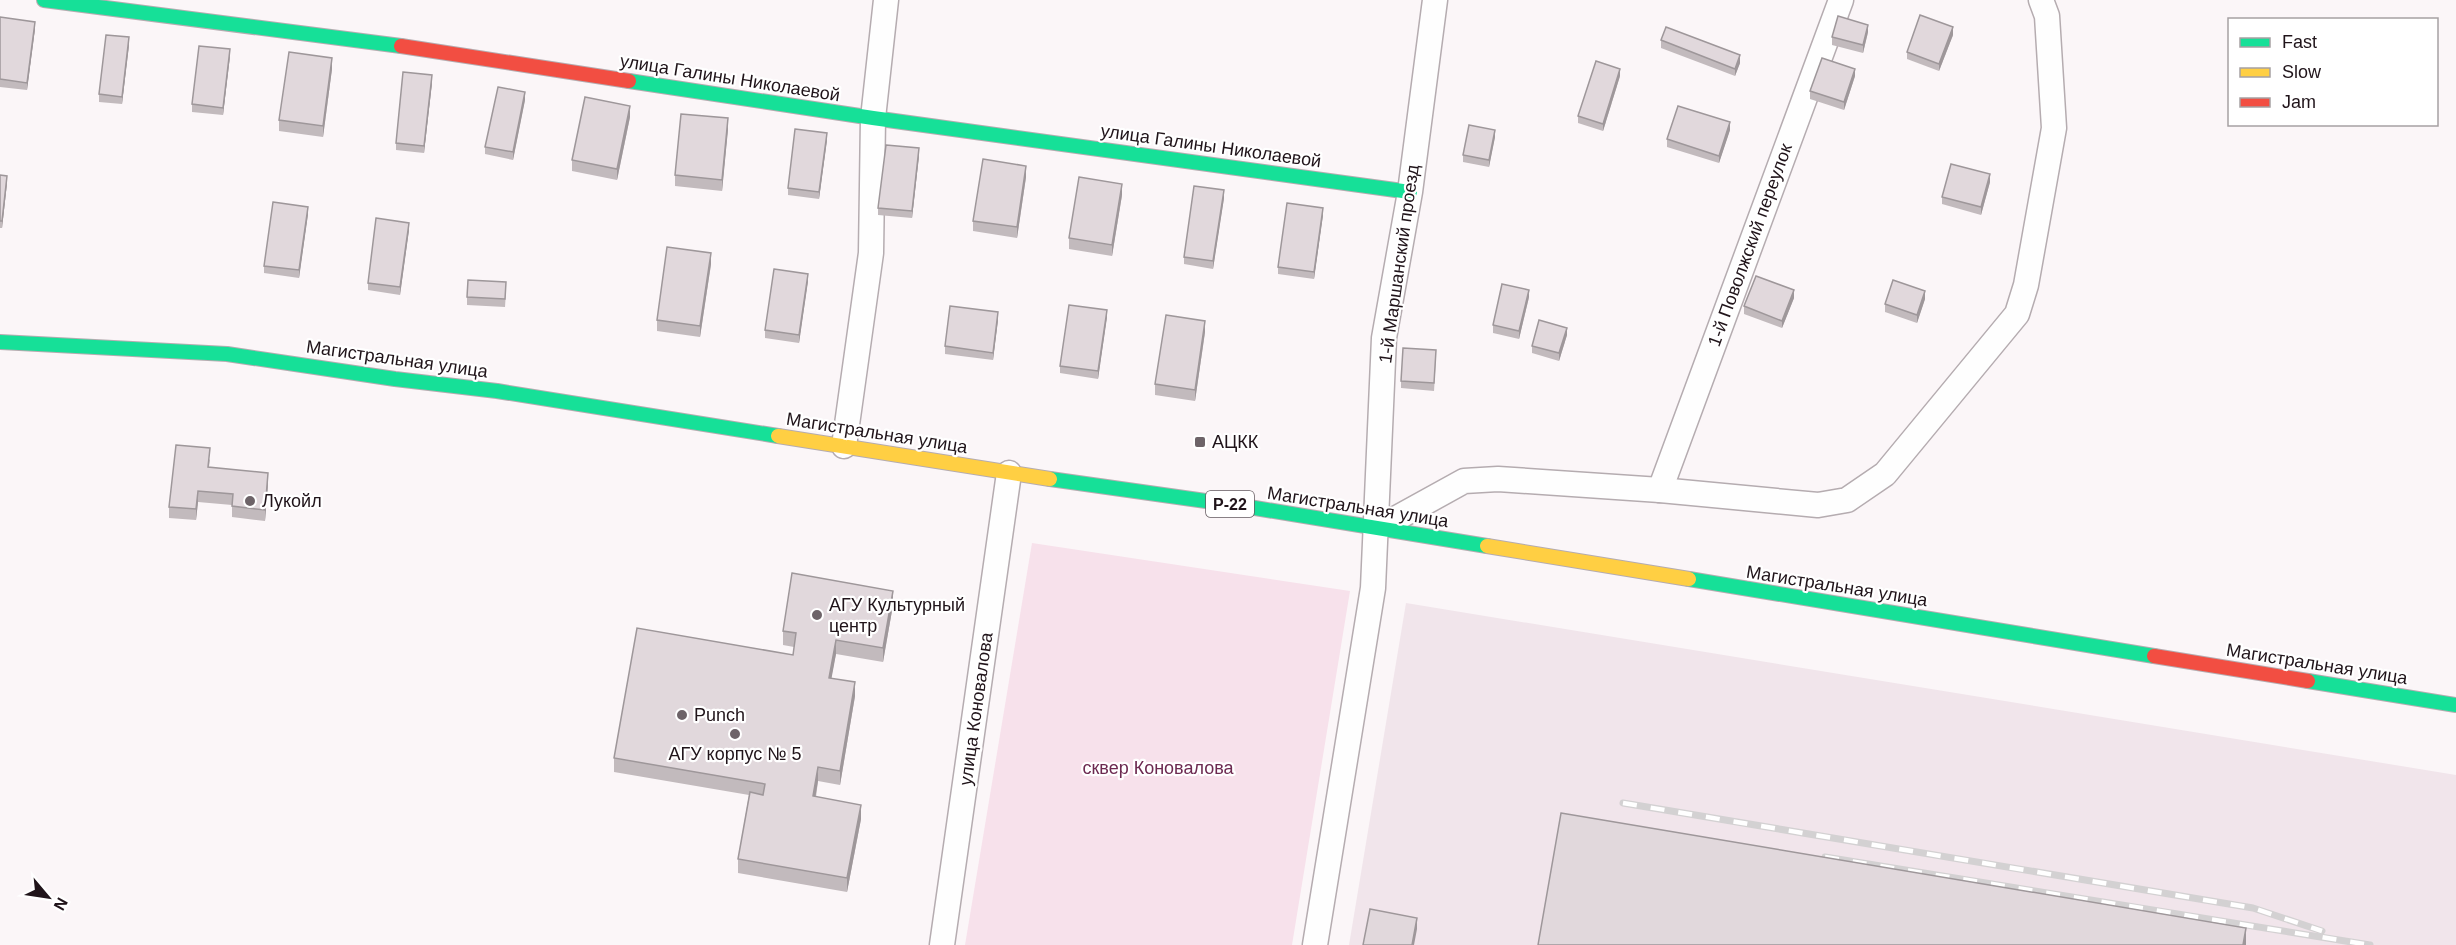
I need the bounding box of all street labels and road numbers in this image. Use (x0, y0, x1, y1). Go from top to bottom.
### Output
street label: улица Галины Николаевой (619, 51, 841, 105)
street label: улица Галины Николаевой (1100, 121, 1322, 171)
street label: 1-й Поволжский переулок (1704, 141, 1796, 349)
street label: 1-й Маршанский проезд (1375, 163, 1423, 365)
street label: Магистральная улица (305, 336, 490, 382)
street label: Магистральная улица (785, 409, 970, 457)
street label: Магистральная улица (1266, 483, 1451, 531)
road number: Р-22 (1206, 491, 1254, 517)
street label: Магистральная улица (1745, 562, 1930, 610)
street label: улица Коновалова (955, 630, 997, 787)
street label: Магистральная улица (2225, 640, 2410, 688)

